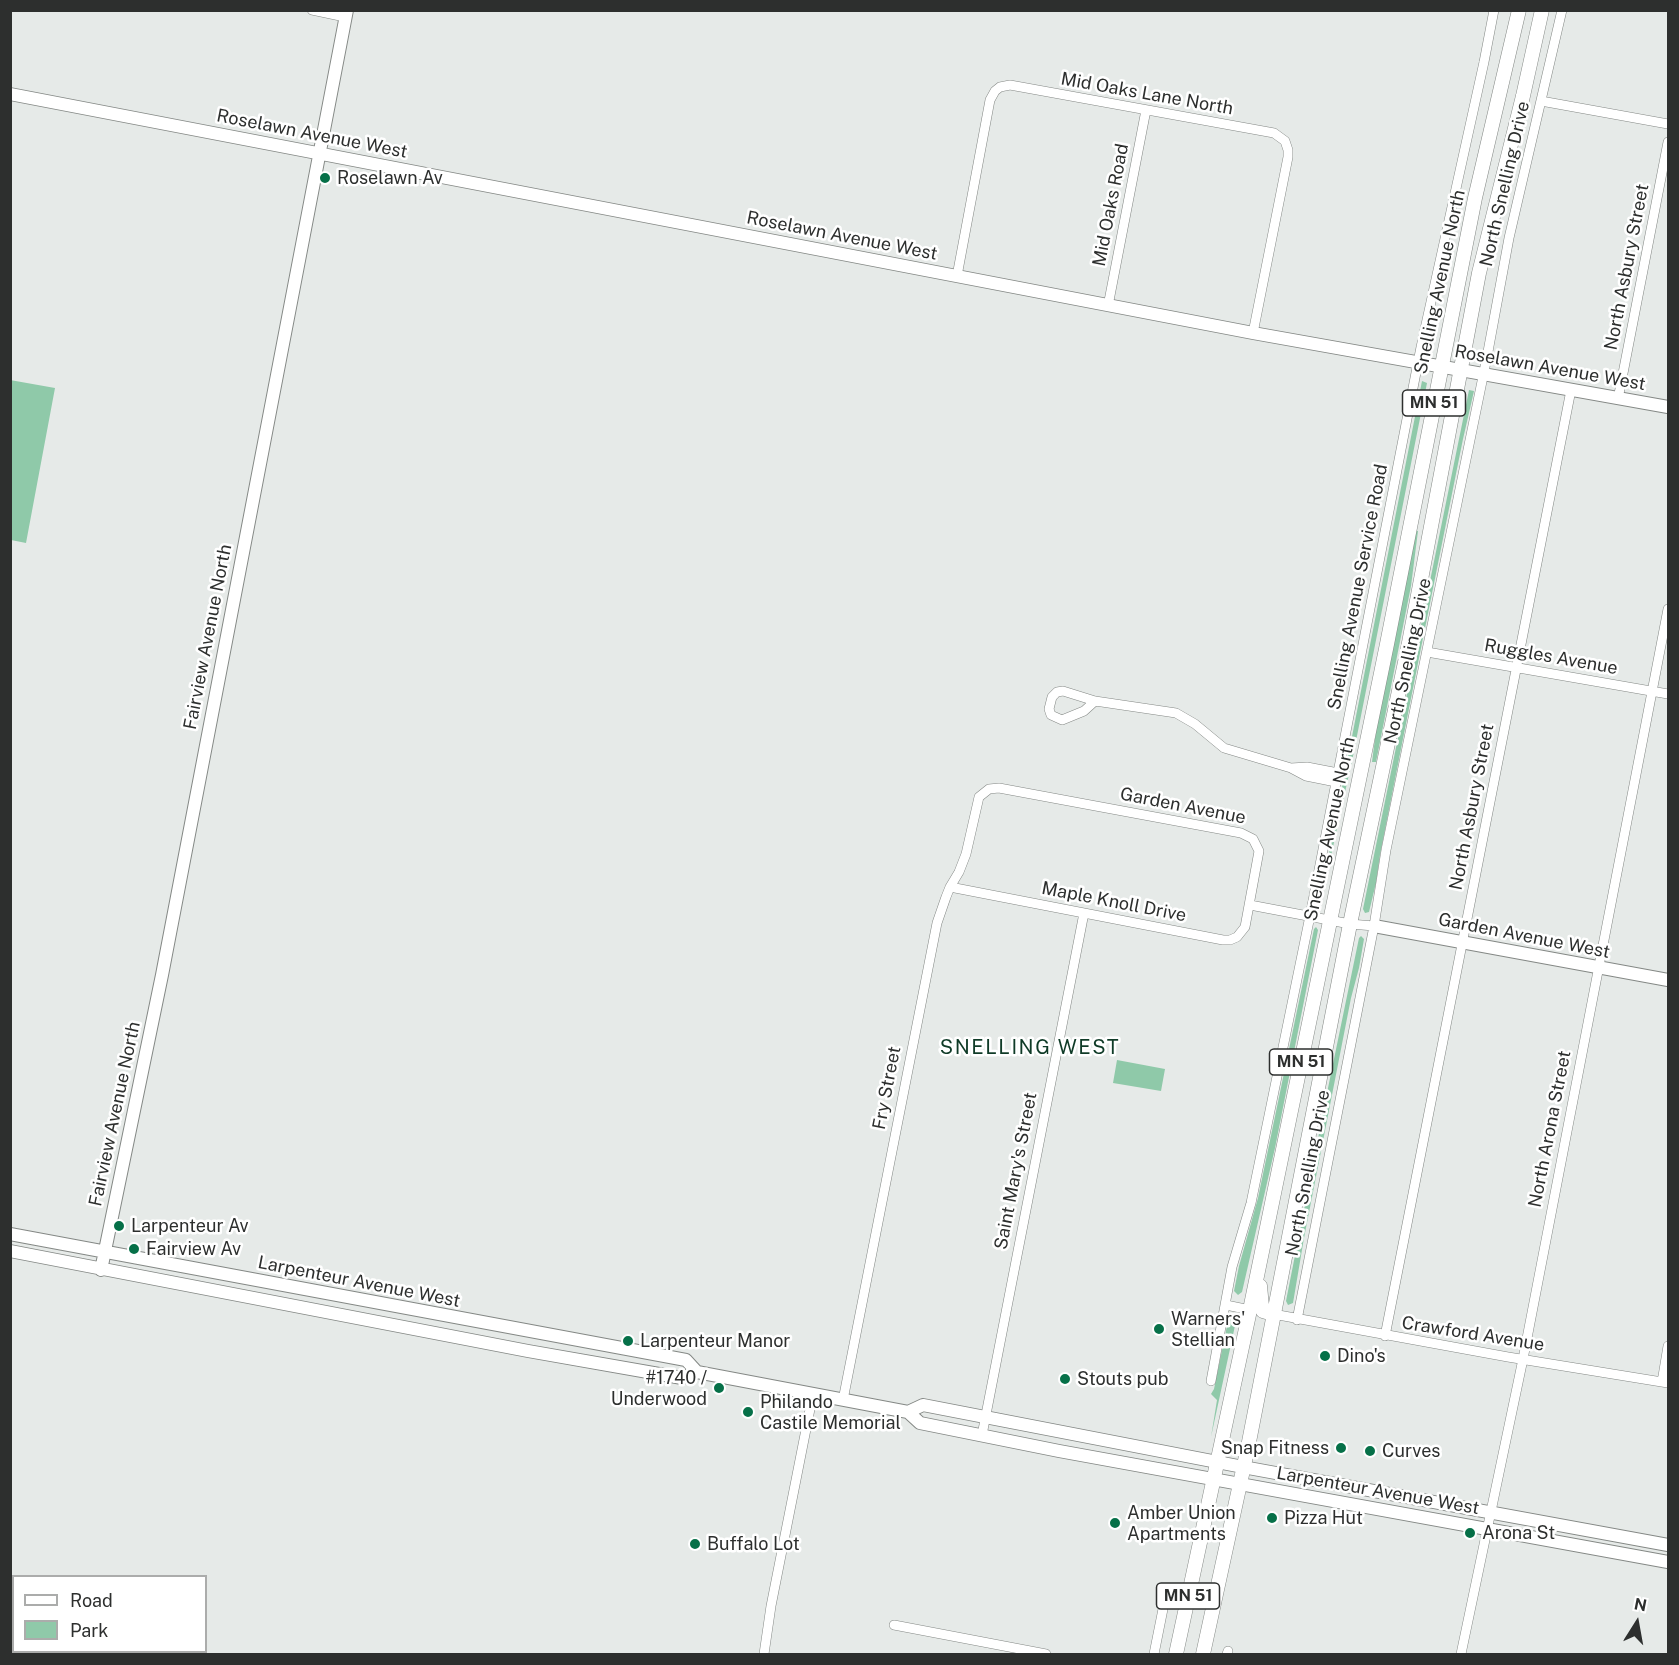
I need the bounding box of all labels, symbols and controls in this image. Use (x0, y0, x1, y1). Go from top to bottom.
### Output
street label: Mid Oaks Lane North (1059, 68, 1235, 120)
street label: North Snelling Drive (1475, 99, 1535, 269)
street label: Roselawn Avenue West (215, 105, 409, 163)
street label: Mid Oaks Road (1089, 142, 1133, 268)
place label: Roselawn Av (337, 167, 443, 189)
marker: Roselawn Av (318, 171, 332, 185)
street label: North Asbury Street (1600, 182, 1654, 352)
street label: Snelling Avenue North (1410, 188, 1470, 376)
street label: Roselawn Avenue West (745, 207, 939, 265)
street label: Roselawn Avenue West (1453, 341, 1647, 395)
road number: MN 51 (1402, 390, 1466, 416)
street label: Snelling Avenue Service Road (1324, 462, 1392, 712)
street label: Fairview Avenue North (179, 543, 237, 731)
street label: North Snelling Drive (1380, 576, 1436, 746)
street label: Ruggles Avenue (1483, 635, 1619, 679)
street label: North Asbury Street (1445, 722, 1499, 892)
street label: Snelling Avenue North (1300, 735, 1360, 923)
street label: Garden Avenue (1118, 783, 1248, 829)
street label: Maple Knoll Drive (1040, 877, 1188, 927)
street label: Garden Avenue West (1436, 909, 1612, 963)
street label: Fairview Avenue North (85, 1020, 145, 1208)
district label: SNELLING WEST (940, 1036, 1120, 1060)
street label: Fry Street (868, 1044, 906, 1132)
road number: MN 51 (1270, 1049, 1332, 1075)
street label: North Arona Street (1524, 1049, 1576, 1209)
street label: North Snelling Drive (1281, 1088, 1335, 1258)
street label: Saint Mary's Street (990, 1090, 1042, 1252)
place label: Larpenteur Av (131, 1215, 249, 1237)
marker: Larpenteur Av (112, 1219, 126, 1233)
place label: Fairview Av (146, 1238, 241, 1260)
marker: Fairview Av (127, 1242, 141, 1256)
street label: Larpenteur Avenue West (256, 1252, 462, 1312)
place label: Warners' Stellian (1171, 1308, 1245, 1350)
street label: Crawford Avenue (1400, 1312, 1546, 1356)
marker: Warners' Stellian (1152, 1322, 1166, 1336)
place label: Larpenteur Manor (640, 1330, 790, 1352)
marker: Larpenteur Manor (621, 1334, 635, 1348)
place label: Dino's (1337, 1345, 1386, 1367)
marker: Dino's (1318, 1349, 1332, 1363)
place label: #1740 / Underwood (611, 1367, 707, 1410)
place label: Stouts pub (1077, 1368, 1169, 1390)
marker: Stouts pub (1058, 1372, 1072, 1386)
marker: #1740 / Underwood (712, 1381, 726, 1395)
place label: Philando Castile Memorial (760, 1391, 901, 1434)
marker: Philando Castile Memorial (741, 1405, 755, 1419)
place label: Snap Fitness (1221, 1437, 1329, 1459)
place label: Curves (1382, 1440, 1440, 1462)
marker: Snap Fitness (1334, 1441, 1348, 1455)
marker: Curves (1363, 1444, 1377, 1458)
street label: Larpenteur Avenue West (1275, 1463, 1481, 1519)
place label: Amber Union Apartments (1127, 1502, 1236, 1544)
place label: Pizza Hut (1284, 1507, 1363, 1529)
marker: Pizza Hut (1265, 1511, 1279, 1525)
marker: Amber Union Apartments (1108, 1516, 1122, 1530)
place label: Arona St (1482, 1522, 1555, 1544)
marker: Arona St (1463, 1526, 1477, 1540)
place label: Buffalo Lot (707, 1533, 800, 1555)
marker: Buffalo Lot (688, 1537, 702, 1551)
legend (12, 1575, 207, 1653)
road number: MN 51 (1156, 1583, 1220, 1609)
text: Road (70, 1590, 113, 1611)
north arrow (1607, 1593, 1667, 1653)
text: N (1633, 1594, 1648, 1615)
text: Park (70, 1620, 108, 1641)

